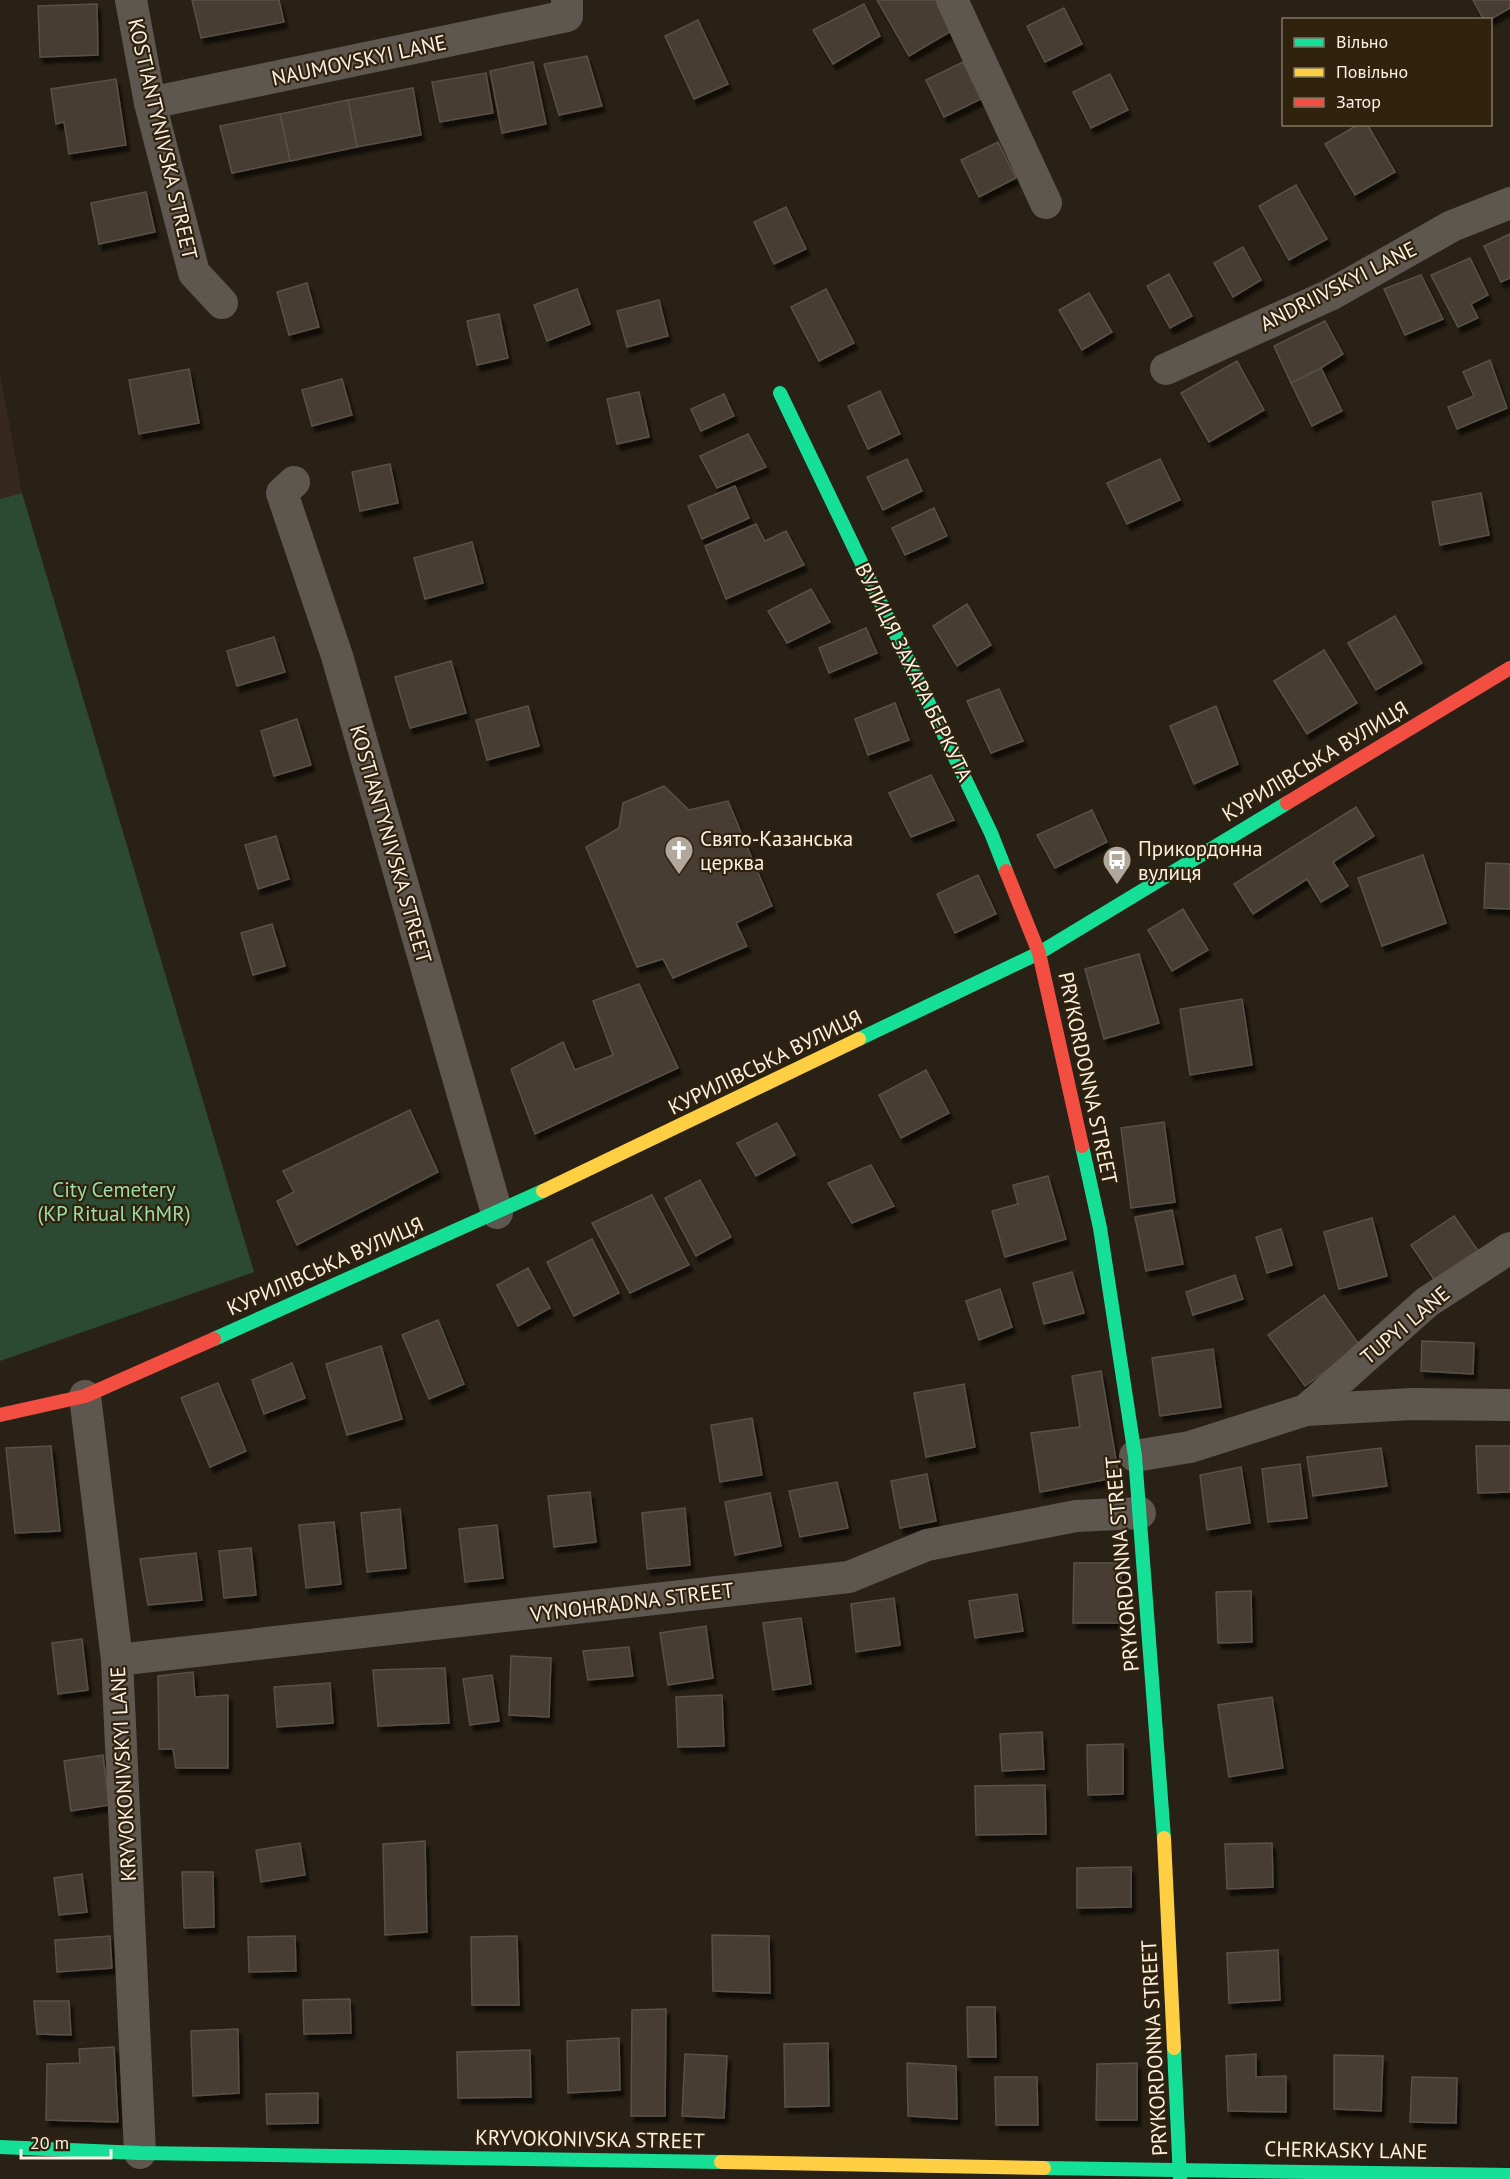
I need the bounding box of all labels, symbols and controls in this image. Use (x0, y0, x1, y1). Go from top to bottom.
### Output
street label: KOSTIANTYNIVSKA STREET (122, 16, 204, 263)
legend (1282, 18, 1492, 126)
street label: NAUMOVSKYI LANE (269, 28, 449, 92)
text: Вільно (1336, 30, 1388, 53)
text: Повільно (1336, 60, 1408, 83)
text: Затор (1336, 90, 1381, 113)
street label: ANDRIIVSKYI LANE (1255, 235, 1421, 337)
street label: ВУЛИЦЯ ЗАХАРА БЕРКУТА (849, 558, 979, 786)
street label: КУРИЛІВСЬКА ВУЛИЦЯ (1217, 695, 1413, 827)
street label: KOSTIANTYNIVSKA STREET (344, 722, 438, 967)
place label: Свято-Казанська церква (700, 825, 853, 876)
church icon: Свято-Казанська церква (663, 834, 695, 876)
place label: Прикордонна вулиця (1138, 835, 1263, 886)
bus stop icon: Прикордонна вулиця (1101, 844, 1133, 886)
street label: PRYKORDONNA STREET (1052, 969, 1124, 1187)
street label: КУРИЛІВСЬКА ВУЛИЦЯ (664, 1003, 866, 1121)
park label: City Cemetery (KP Ritual KhMR) (37, 1176, 191, 1227)
street label: КУРИЛІВСЬКА ВУЛИЦЯ (222, 1210, 428, 1322)
street label: TUPYI LANE (1355, 1280, 1455, 1370)
street label: PRYKORDONNA STREET (1099, 1455, 1145, 1673)
street label: VYNOHRADNA STREET (528, 1576, 736, 1628)
street label: KRYVOKONIVSKYI LANE (104, 1666, 142, 1882)
street label: PRYKORDONNA STREET (1135, 1939, 1173, 2157)
scale bar (21, 2122, 111, 2160)
street label: KRYVOKONIVSKA STREET (475, 2123, 705, 2155)
text: 20 m (30, 2131, 69, 2154)
street label: CHERKASKY LANE (1264, 2135, 1428, 2165)

